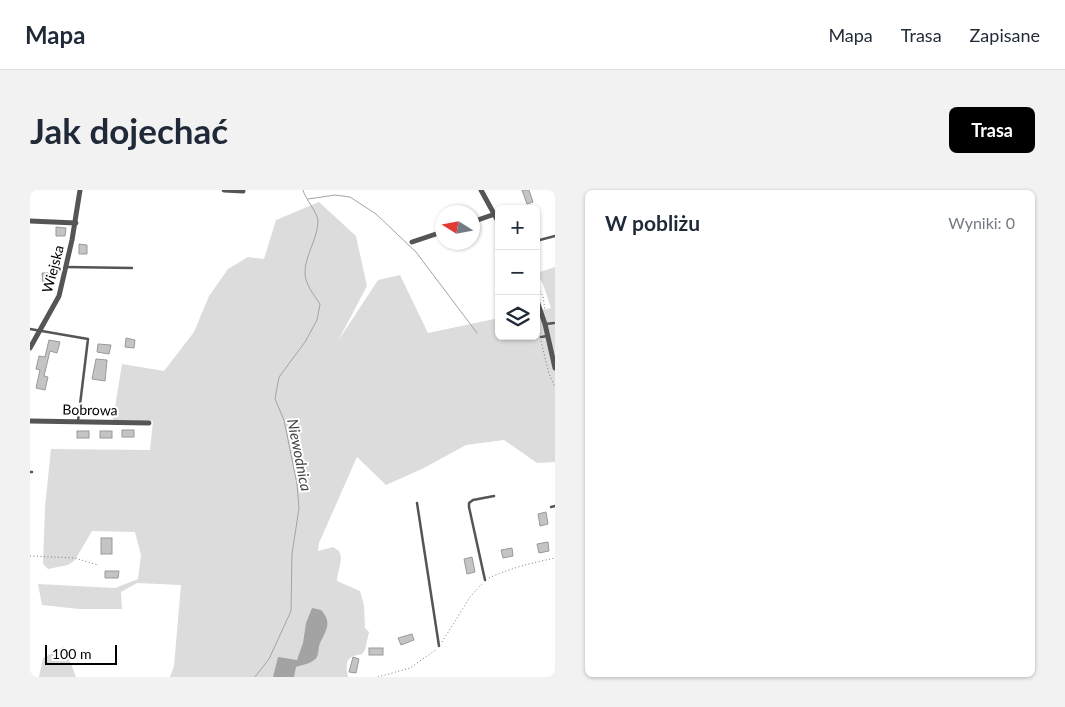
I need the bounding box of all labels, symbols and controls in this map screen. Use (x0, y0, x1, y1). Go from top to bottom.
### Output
text: Mapa (25, 20, 85, 49)
text: Mapa (828, 24, 873, 46)
text: Trasa (901, 24, 942, 46)
text: Zapisane (970, 24, 1040, 46)
button: Trasa (949, 107, 1035, 153)
text: Jak dojechać (30, 109, 228, 151)
north arrow (435, 205, 480, 250)
map controls (495, 205, 540, 340)
button: + (495, 205, 540, 250)
text: W pobliżu (605, 210, 700, 235)
text: Wyniki: 0 (948, 213, 1015, 232)
street label: Wiejska (38, 243, 67, 295)
button: − (495, 250, 540, 295)
button: layers (495, 295, 540, 340)
street label: Bobrowa (62, 401, 118, 418)
water label: Niewodnica (284, 417, 316, 493)
scale bar (45, 642, 118, 665)
text: 100 m (52, 645, 91, 662)

